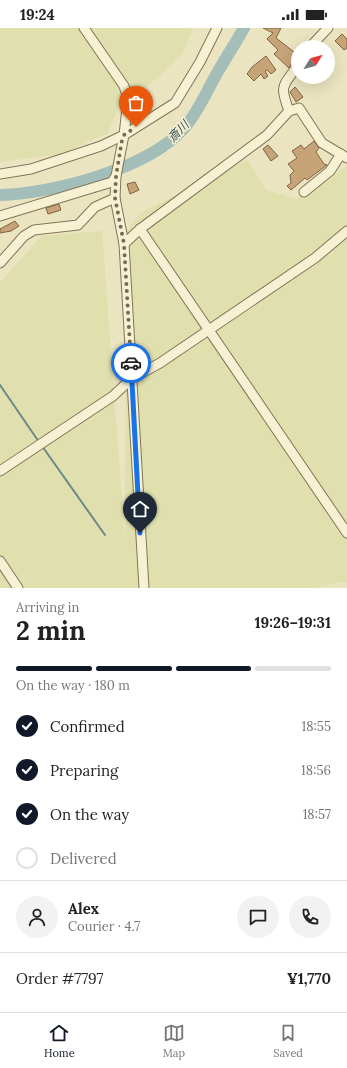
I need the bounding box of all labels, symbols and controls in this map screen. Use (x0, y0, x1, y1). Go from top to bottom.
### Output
text: 19:24 (20, 5, 55, 24)
north arrow (291, 40, 335, 84)
map controls (291, 40, 335, 84)
pin (119, 86, 153, 127)
icon: bag (125, 92, 147, 114)
water label: 斎川 (164, 116, 193, 145)
courier (111, 343, 151, 383)
icon: car (120, 352, 142, 374)
pin (123, 492, 157, 533)
icon: home (129, 498, 151, 520)
text: Arriving in (16, 599, 79, 616)
text: 19:26–19:31 (254, 613, 331, 632)
text: 2 min (16, 614, 86, 647)
text: On the way · 180 m (16, 677, 130, 694)
icon: check (16, 715, 38, 737)
text: Confirmed (50, 717, 125, 736)
text: 18:55 (302, 718, 331, 735)
icon: check (16, 759, 38, 781)
text: Preparing (50, 761, 118, 780)
text: 18:56 (301, 762, 331, 779)
icon: check (16, 803, 38, 825)
text: On the way (50, 805, 129, 824)
text: 18:57 (303, 806, 331, 823)
text: Delivered (50, 849, 117, 868)
button: person (16, 896, 58, 938)
button: chat (237, 896, 279, 938)
button: phone (289, 896, 331, 938)
text: Alex (68, 899, 99, 918)
text: Courier · 4.7 (68, 918, 140, 935)
text: Order #7797 (16, 969, 103, 988)
text: ¥1,770 (287, 969, 331, 988)
tab: Home (44, 1022, 75, 1060)
tab: Map (163, 1022, 185, 1060)
tab: Saved (273, 1022, 303, 1060)

